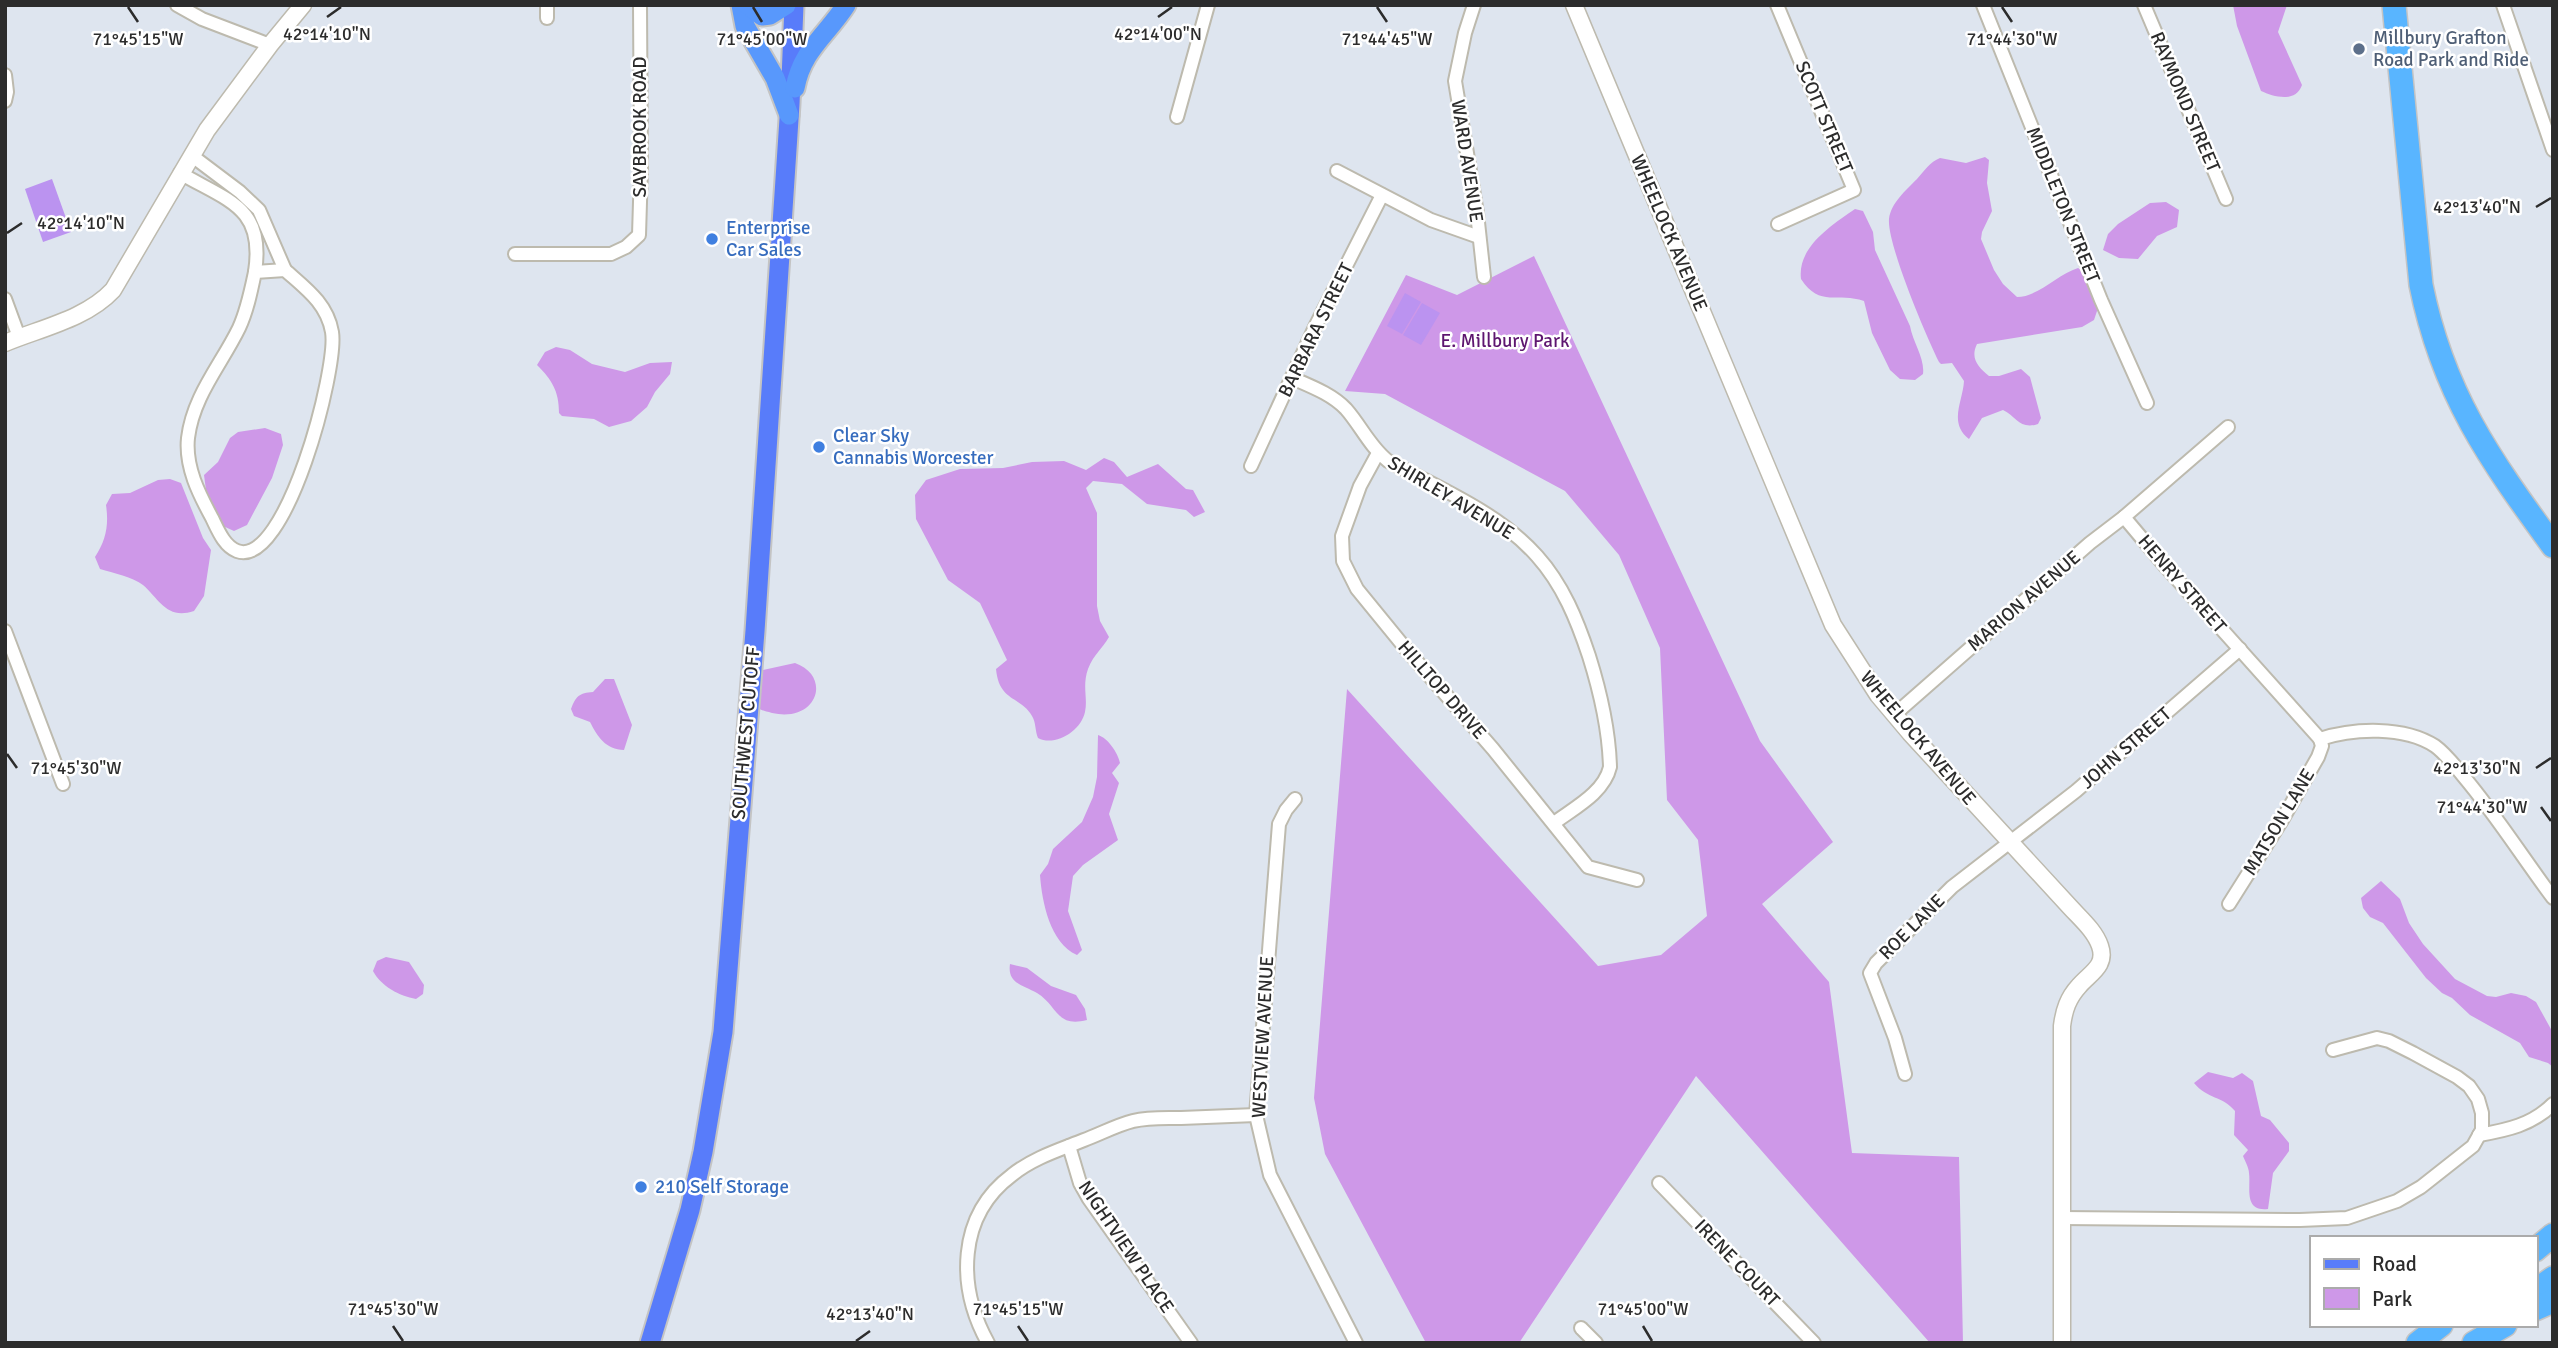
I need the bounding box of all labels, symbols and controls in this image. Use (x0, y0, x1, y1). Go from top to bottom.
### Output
text: 42°14'10"N (283, 23, 371, 45)
text: 42°14'00"N (1114, 23, 1202, 45)
place label: Millbury Grafton Road Park and Ride (2373, 26, 2529, 72)
text: 71°45'15"W (93, 28, 183, 50)
text: 71°45'00"W (717, 28, 807, 50)
text: 71°44'45"W (1342, 28, 1432, 50)
text: 71°44'30"W (1967, 28, 2057, 50)
street label: RAYMOND STREET (2145, 28, 2226, 176)
marker: Millbury Grafton Road Park and Ride (2351, 41, 2367, 57)
street label: SAYBROOK ROAD (628, 56, 652, 198)
street label: SCOTT STREET (1790, 58, 1859, 177)
street label: WARD AVENUE (1445, 98, 1489, 224)
street label: MIDDLETON STREET (2021, 123, 2105, 287)
street label: WHEELOCK AVENUE (1625, 151, 1713, 315)
text: 42°13'40"N (2433, 196, 2521, 218)
text: 42°14'10"N (37, 212, 125, 234)
place label: Enterprise Car Sales (726, 216, 810, 262)
marker: Enterprise Car Sales (704, 231, 720, 247)
street label: BARBARA STREET (1273, 258, 1359, 401)
park label: E. Millbury Park (1441, 329, 1570, 353)
place label: Clear Sky Cannabis Worcester (833, 424, 994, 470)
marker: Clear Sky Cannabis Worcester (811, 439, 827, 455)
street label: SHIRLEY AVENUE (1383, 451, 1519, 545)
street label: HENRY STREET (2133, 530, 2232, 639)
street label: MARION AVENUE (1962, 545, 2086, 657)
street label: HILLTOP DRIVE (1393, 636, 1491, 744)
street label: SOUTHWEST CUTOFF (726, 645, 766, 821)
street label: WHEELOCK AVENUE (1855, 666, 1981, 810)
street label: JOHN STREET (2076, 702, 2177, 794)
text: 71°45'30"W (31, 757, 121, 779)
text: 42°13'30"N (2433, 757, 2521, 779)
street label: MATSON LANE (2238, 764, 2320, 880)
text: 71°44'30"W (2437, 796, 2527, 818)
street label: ROE LANE (1874, 889, 1950, 965)
street label: WESTVIEW AVENUE (1247, 955, 1279, 1119)
place label: 210 Self Storage (655, 1175, 789, 1199)
street label: NIGHTVIEW PLACE (1073, 1176, 1179, 1318)
marker: 210 Self Storage (633, 1179, 649, 1195)
street label: IRENE COURT (1689, 1214, 1785, 1312)
legend (2310, 1236, 2537, 1327)
text: Road (2372, 1251, 2417, 1277)
text: Park (2372, 1286, 2413, 1312)
text: 71°45'30"W (348, 1298, 438, 1320)
text: 71°45'15"W (973, 1298, 1063, 1320)
text: 71°45'00"W (1598, 1298, 1688, 1320)
text: 42°13'40"N (826, 1303, 914, 1325)

